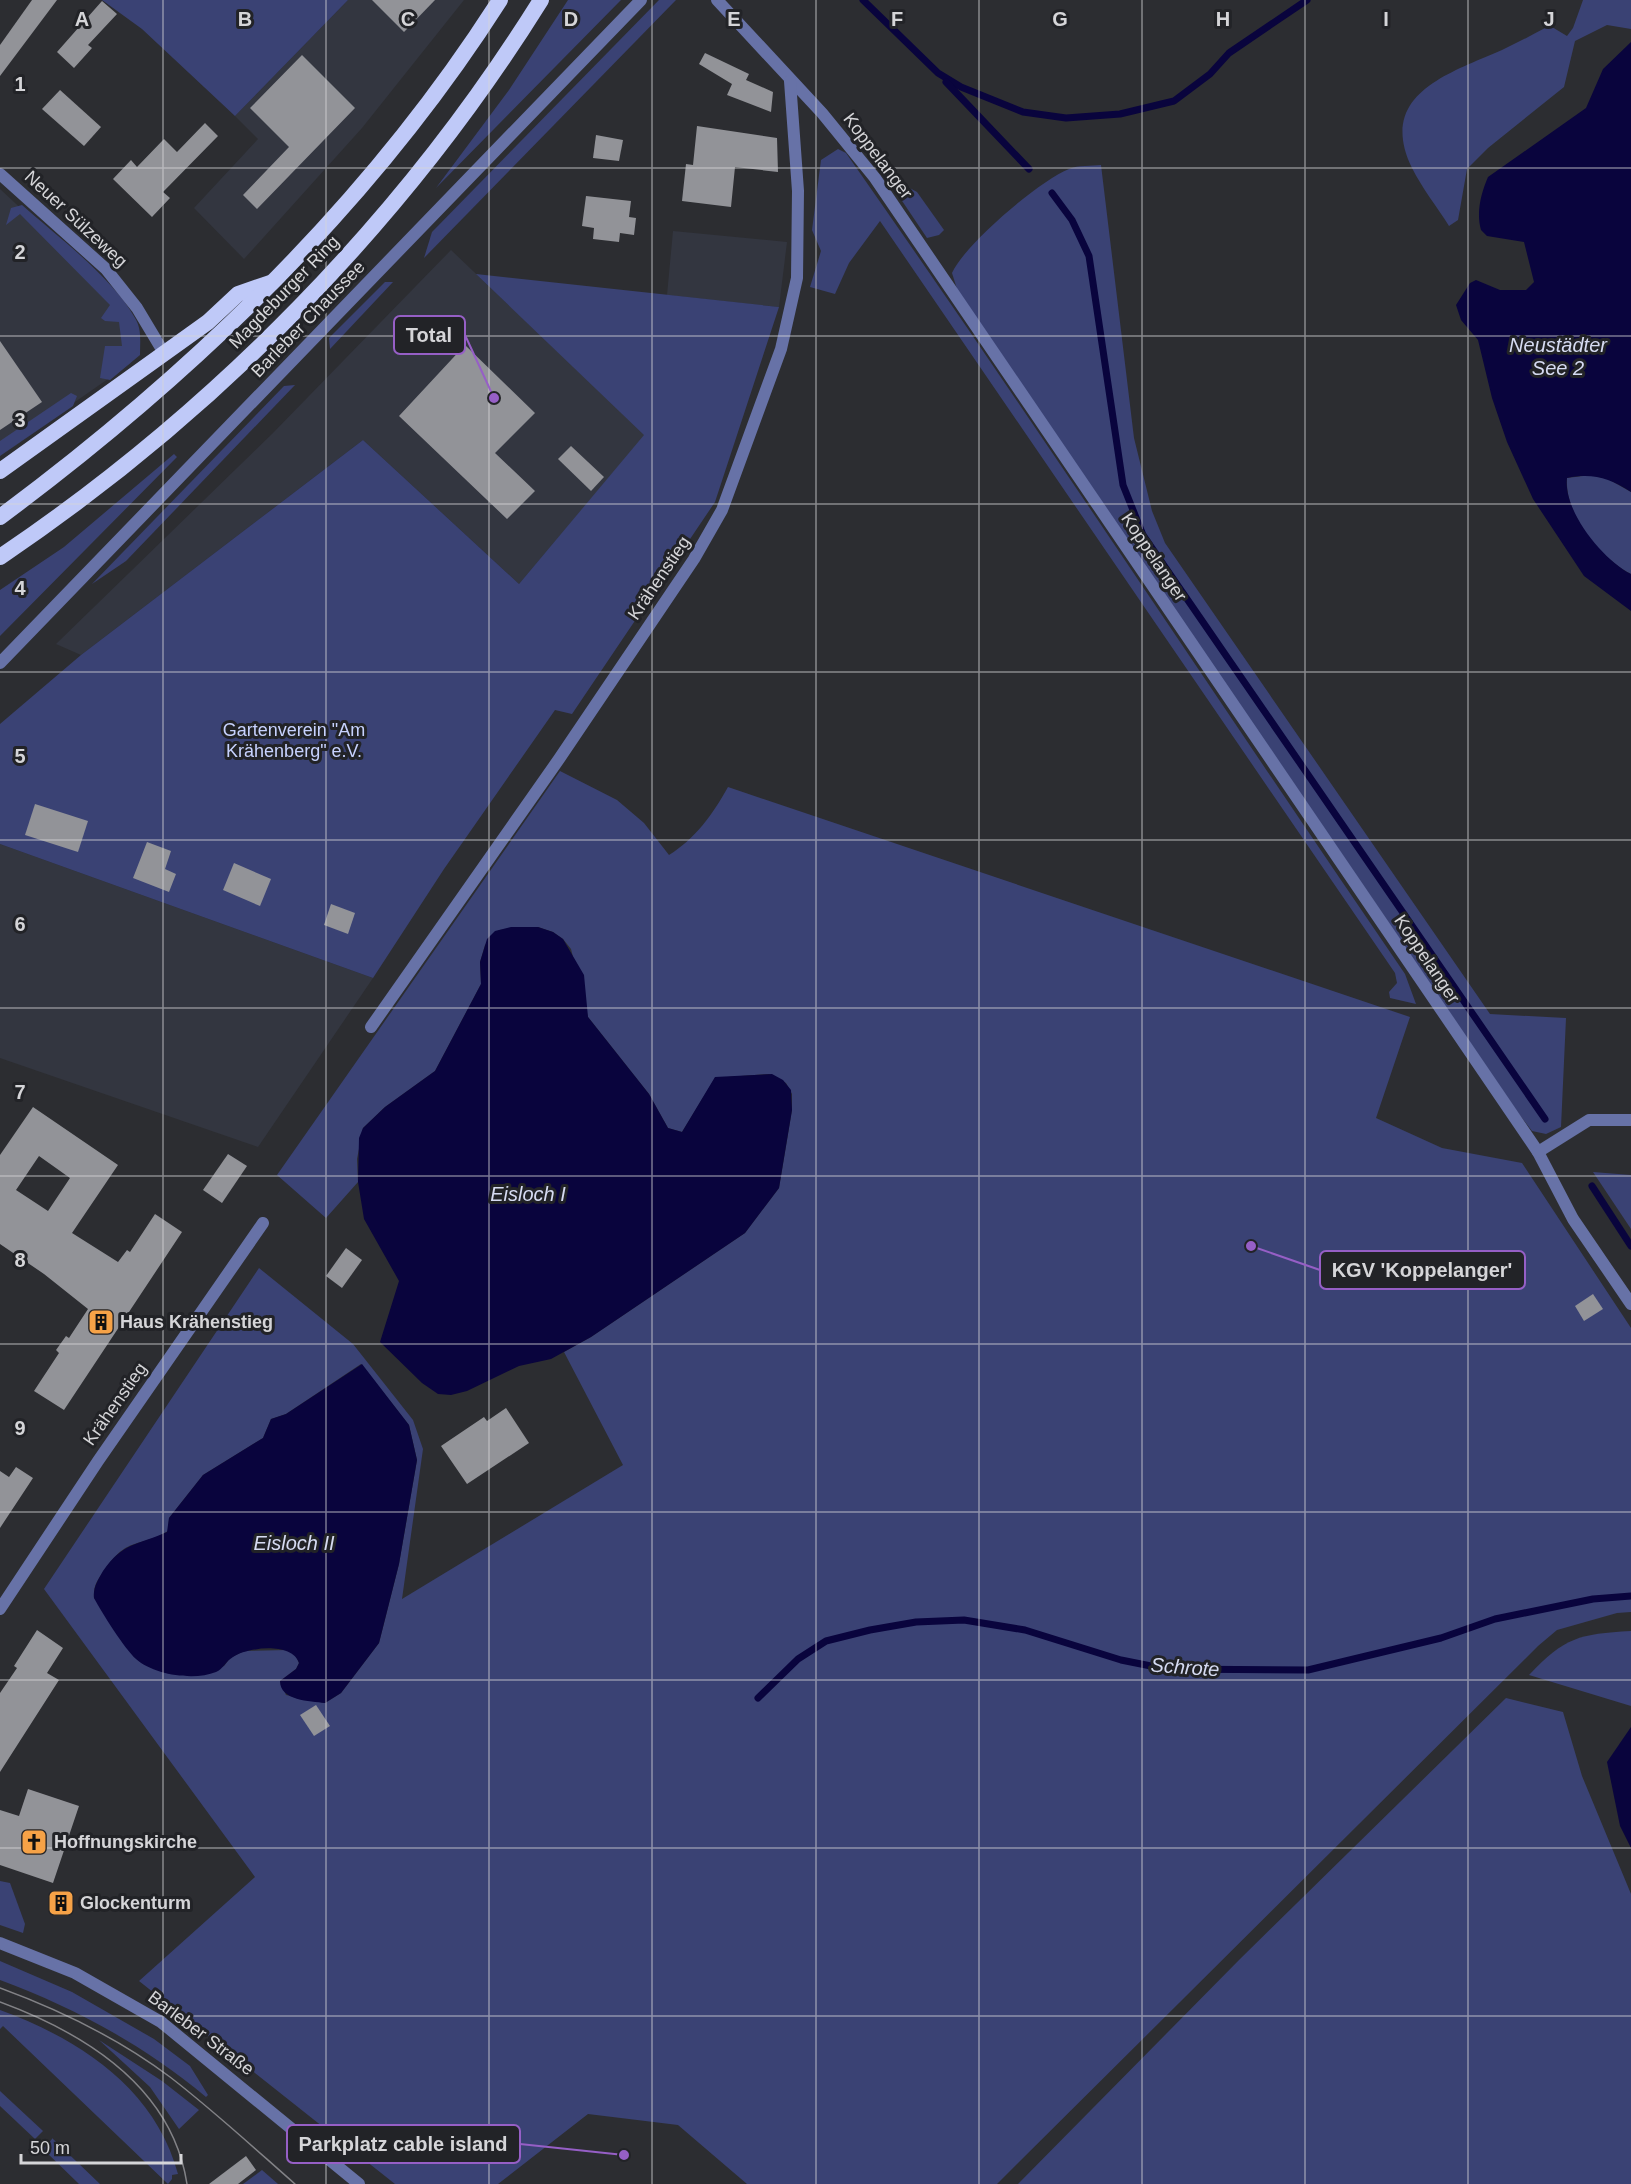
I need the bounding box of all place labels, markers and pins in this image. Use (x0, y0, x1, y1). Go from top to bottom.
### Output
callout: Total (394, 316, 465, 354)
callout: KGV 'Koppelanger' (1320, 1251, 1525, 1289)
building icon: Haus Krähenstieg (86, 1307, 116, 1337)
place label: Haus Krähenstieg (120, 1312, 273, 1332)
church icon: Hoffnungskirche (19, 1827, 49, 1857)
place label: Hoffnungskirche (54, 1832, 197, 1852)
building icon: Glockenturm (46, 1888, 76, 1918)
place label: Glockenturm (80, 1893, 191, 1913)
callout: Parkplatz cable island (287, 2125, 520, 2163)

